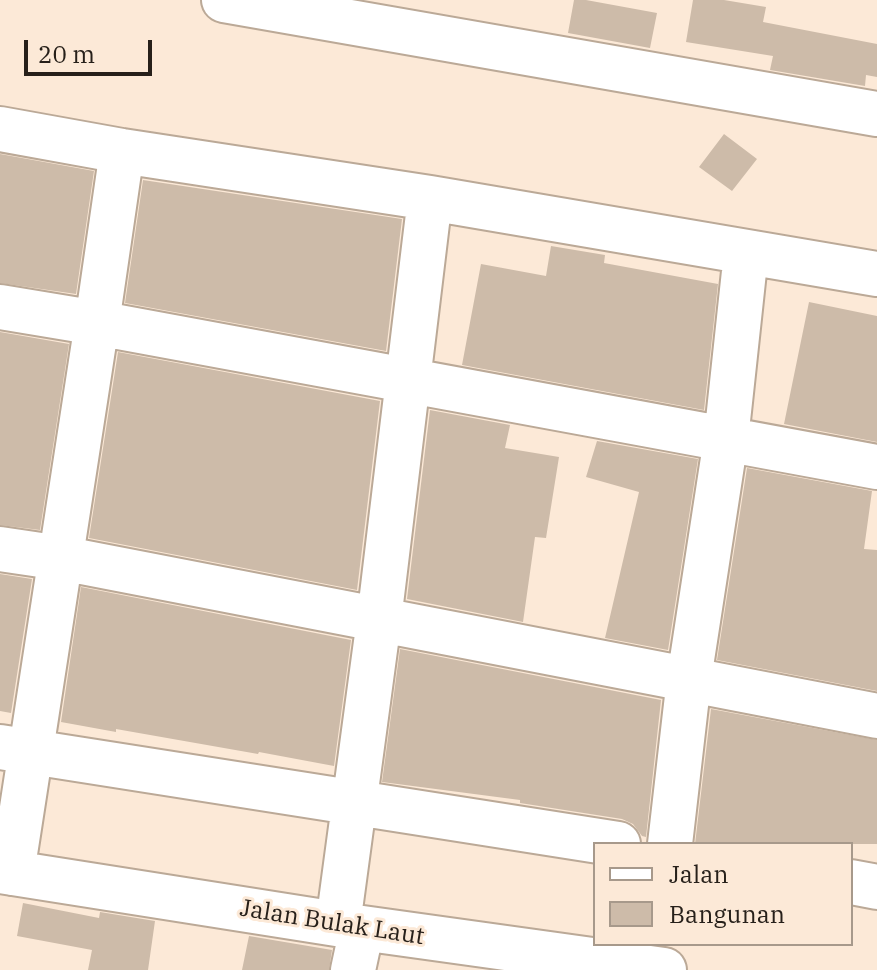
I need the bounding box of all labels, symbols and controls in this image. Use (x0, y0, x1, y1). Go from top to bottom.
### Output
scale bar (28, 24, 156, 74)
text: 20 m (38, 38, 95, 70)
legend (593, 842, 853, 946)
text: Jalan (669, 858, 729, 890)
street label: Jalan Bulak Laut (238, 894, 426, 952)
text: Bangunan (669, 898, 785, 930)

